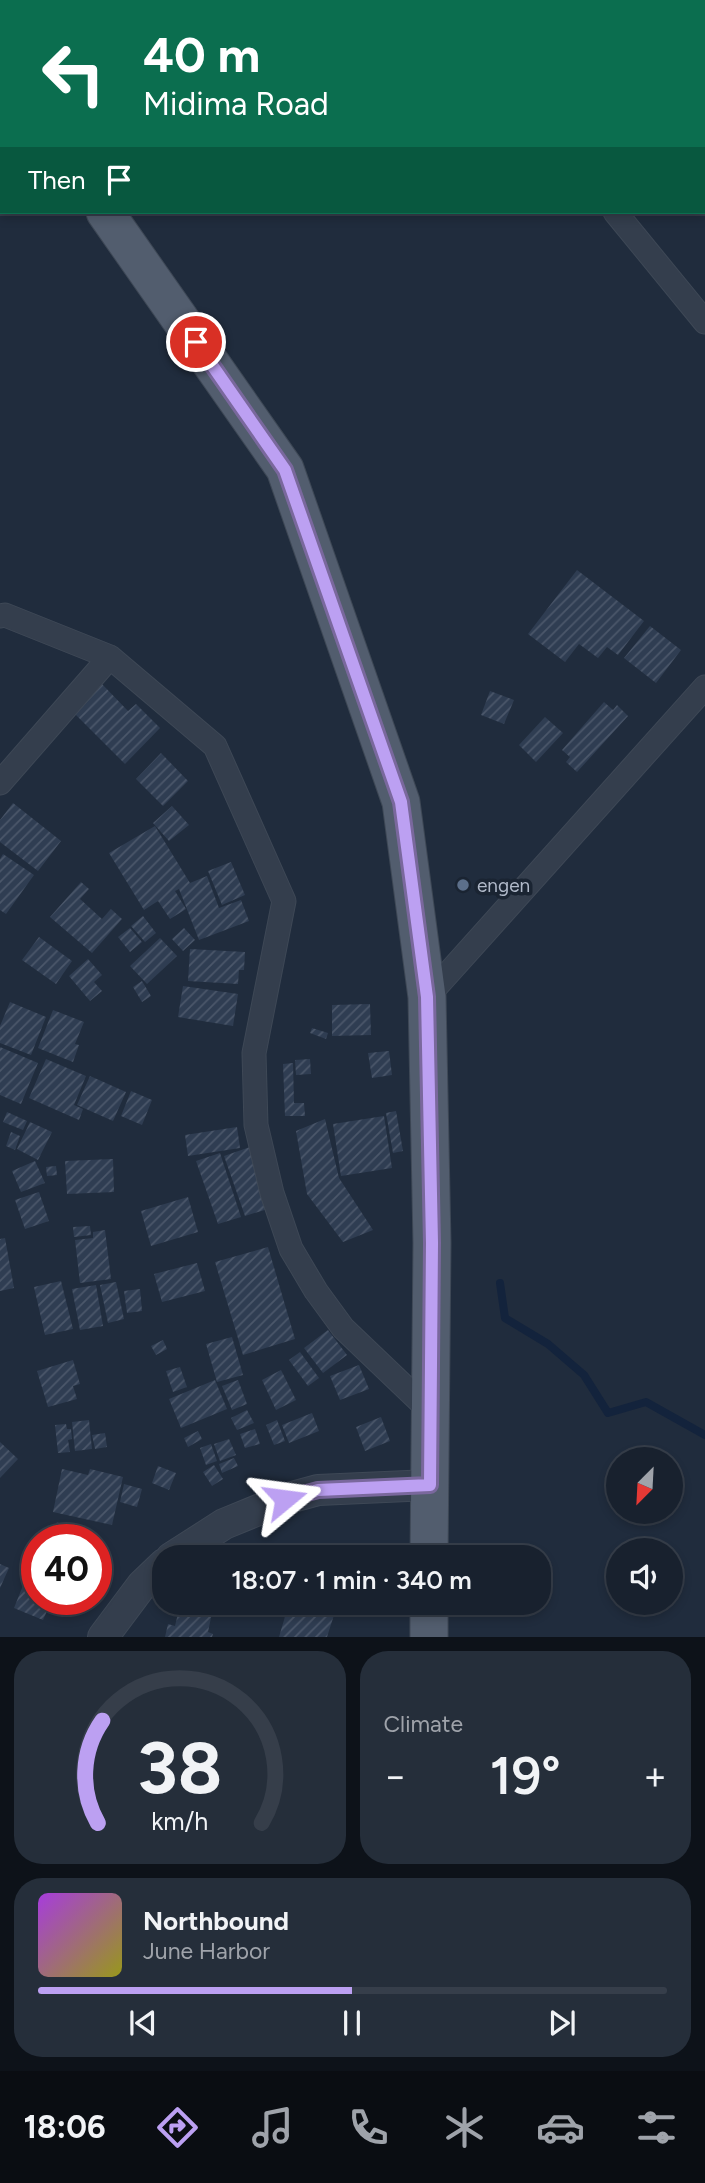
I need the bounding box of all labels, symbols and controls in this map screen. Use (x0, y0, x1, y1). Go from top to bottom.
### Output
text: 40 m (143, 25, 260, 84)
icon: left (28, 28, 119, 119)
text: Midima Road (143, 85, 329, 123)
icon: arrive (100, 161, 138, 199)
text: Then (28, 164, 86, 196)
pin (166, 312, 226, 372)
icon: arrive (177, 323, 215, 361)
place label: engen (477, 874, 530, 897)
marker: engen (455, 877, 471, 893)
north arrow (606, 1447, 682, 1524)
map controls (606, 1447, 683, 1615)
position arrow (248, 1462, 322, 1536)
speed limit sign: 40 (21, 1524, 112, 1615)
button: sound (606, 1538, 683, 1615)
text: 18:07 · 1 min · 340 m (231, 1564, 472, 1596)
text: Climate (384, 1710, 463, 1738)
text: 38 (137, 1725, 222, 1812)
text: 19° (490, 1745, 561, 1807)
text: − (384, 1753, 407, 1799)
text: + (643, 1753, 667, 1799)
text: km/h (151, 1806, 208, 1836)
text: Northbound (143, 1905, 289, 1937)
text: June Harbor (143, 1937, 270, 1965)
icon: previous (124, 2004, 162, 2042)
icon: pause (333, 2004, 371, 2042)
icon: next (543, 2004, 581, 2042)
icon: directions (153, 2103, 202, 2152)
icon: music (248, 2103, 297, 2152)
icon: phone (344, 2103, 393, 2152)
icon: climate (440, 2103, 489, 2152)
icon: car (536, 2103, 585, 2152)
icon: filters (632, 2103, 681, 2152)
text: 18:06 (23, 2108, 106, 2146)

